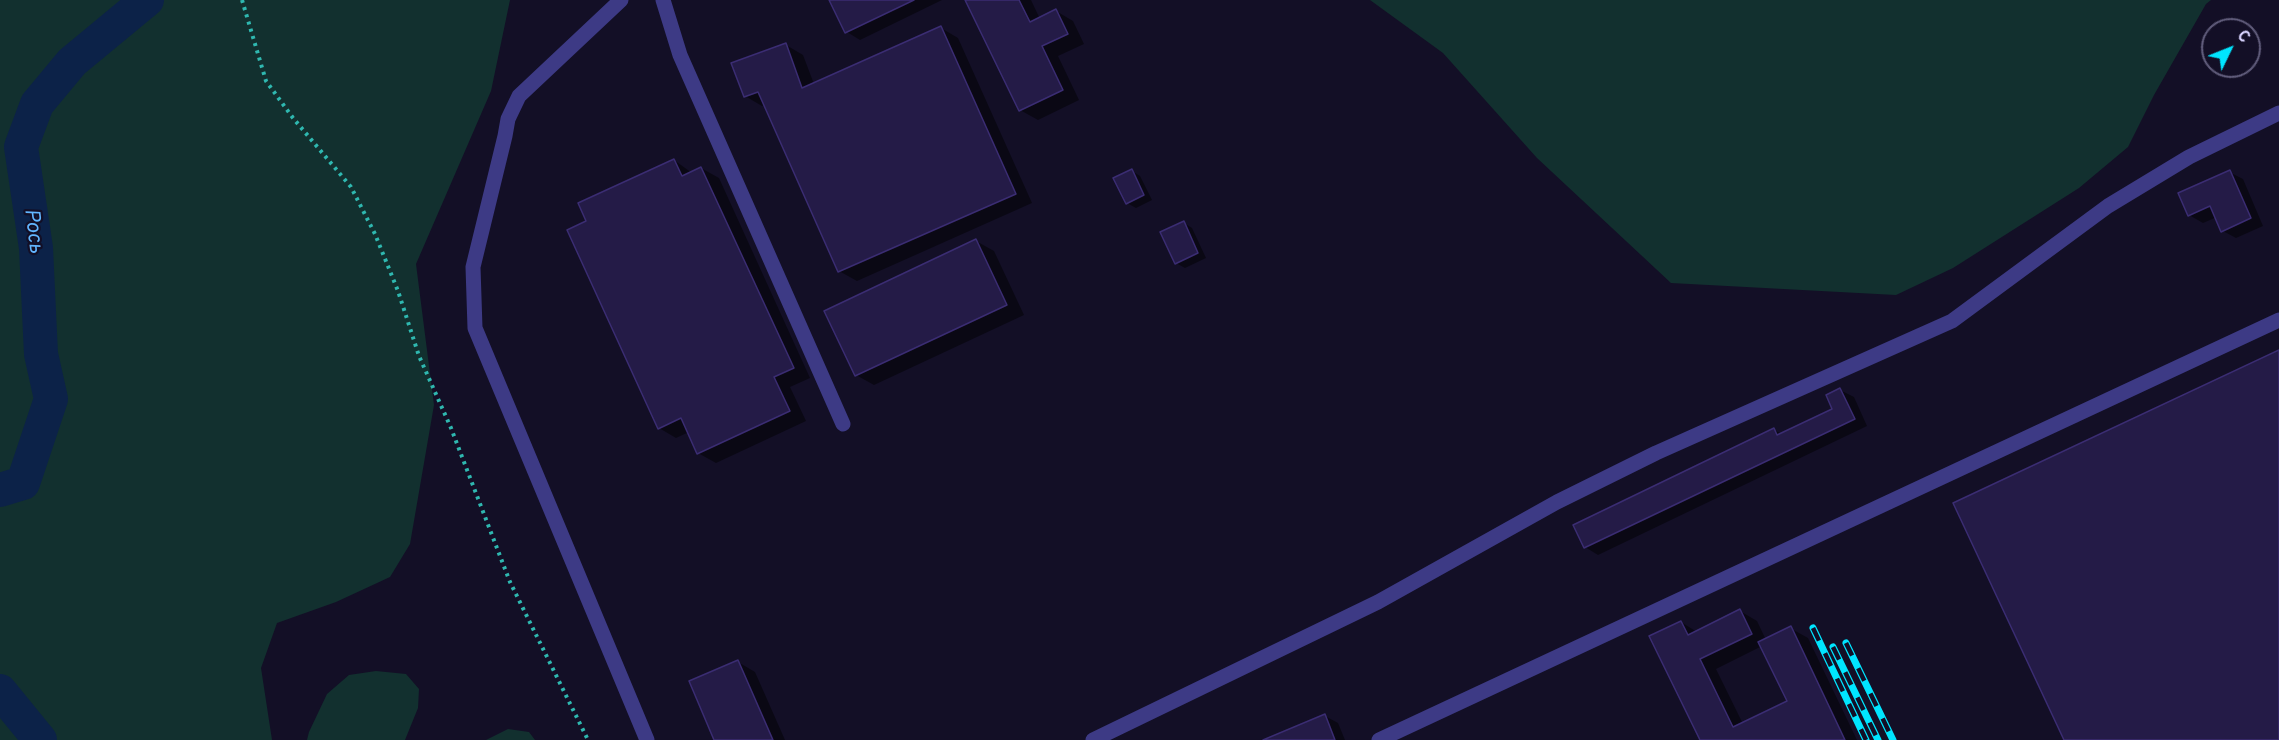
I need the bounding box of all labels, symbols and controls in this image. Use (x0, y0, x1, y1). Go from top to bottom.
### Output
north arrow (2201, 18, 2261, 78)
text: С (2232, 27, 2253, 48)
water label: Рось (17, 207, 47, 255)

